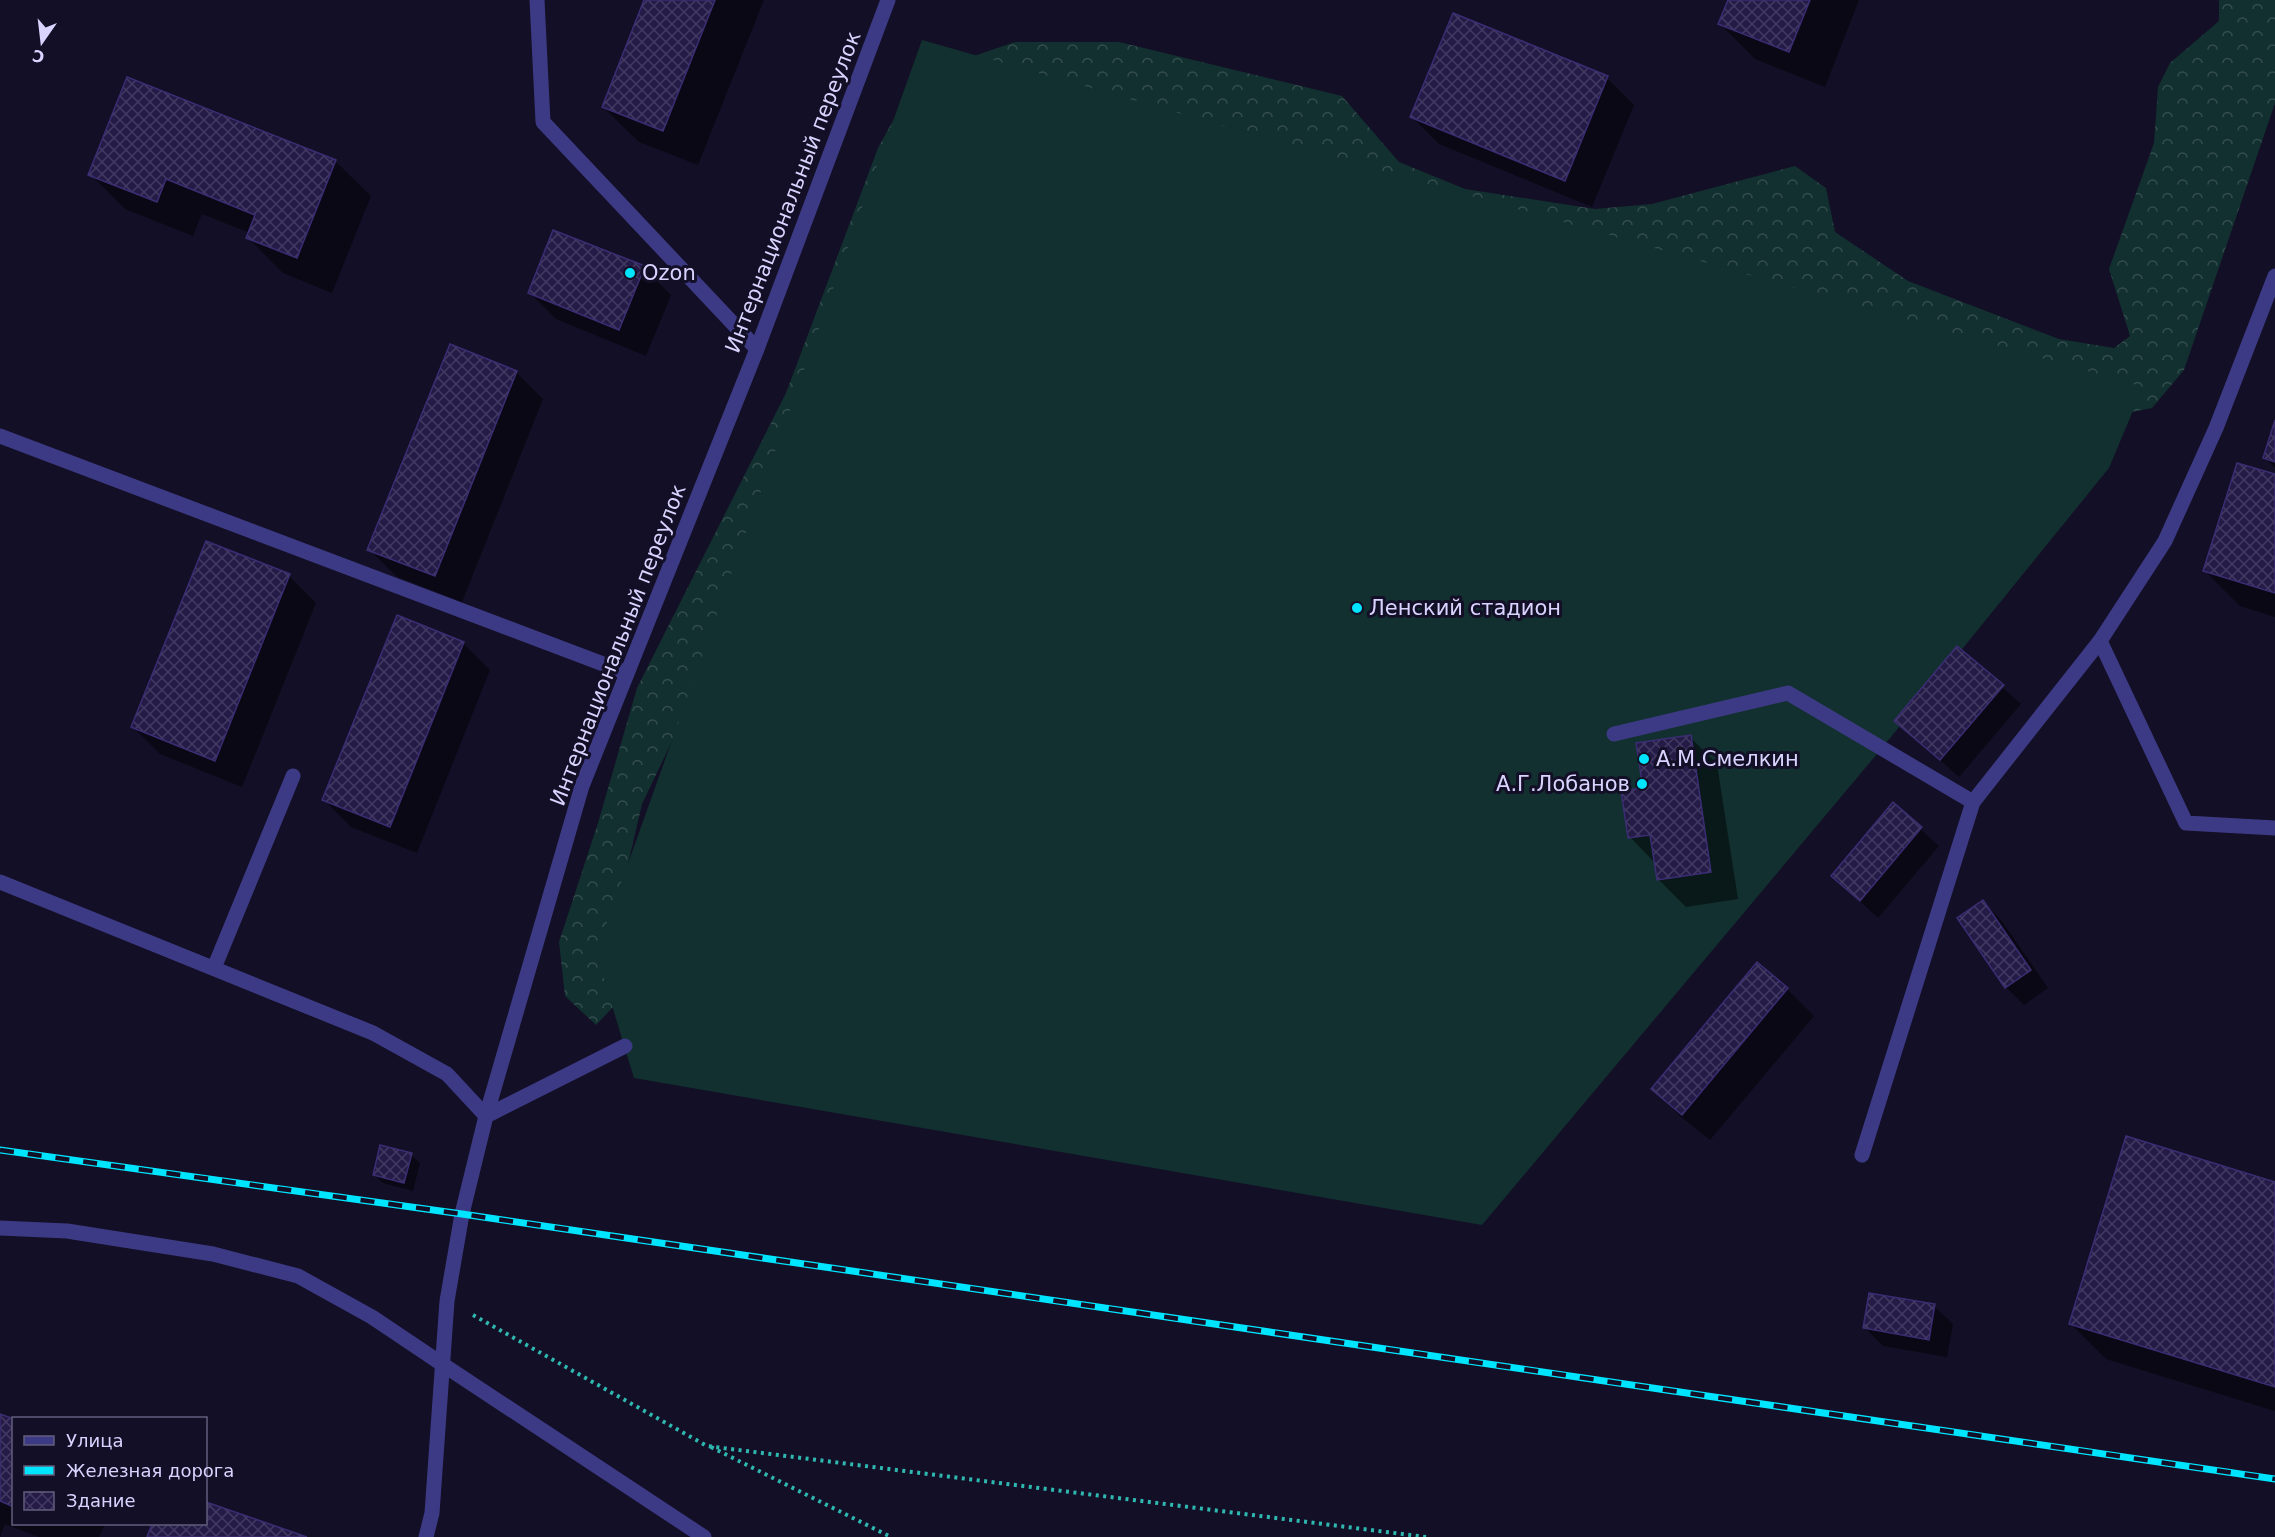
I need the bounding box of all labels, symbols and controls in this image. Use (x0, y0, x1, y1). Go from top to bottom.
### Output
north arrow (12, 12, 72, 72)
street label: Интернациональный переулок (720, 28, 866, 356)
text: С (30, 45, 46, 67)
place label: Ozon (642, 261, 696, 285)
marker: Ozon (623, 266, 637, 280)
street label: Интернациональный переулок (545, 481, 691, 809)
place label: Ленский стадион (1369, 596, 1561, 620)
marker: Ленский стадион (1350, 601, 1364, 615)
place label: А.М.Смелкин (1656, 747, 1799, 771)
marker: А.М.Смелкин (1637, 752, 1651, 766)
place label: А.Г.Лобанов (1496, 772, 1630, 796)
marker: А.Г.Лобанов (1635, 777, 1649, 791)
legend (12, 1417, 207, 1525)
text: Улица (66, 1430, 123, 1451)
text: Железная дорога (66, 1460, 234, 1481)
text: Здание (66, 1490, 136, 1511)

